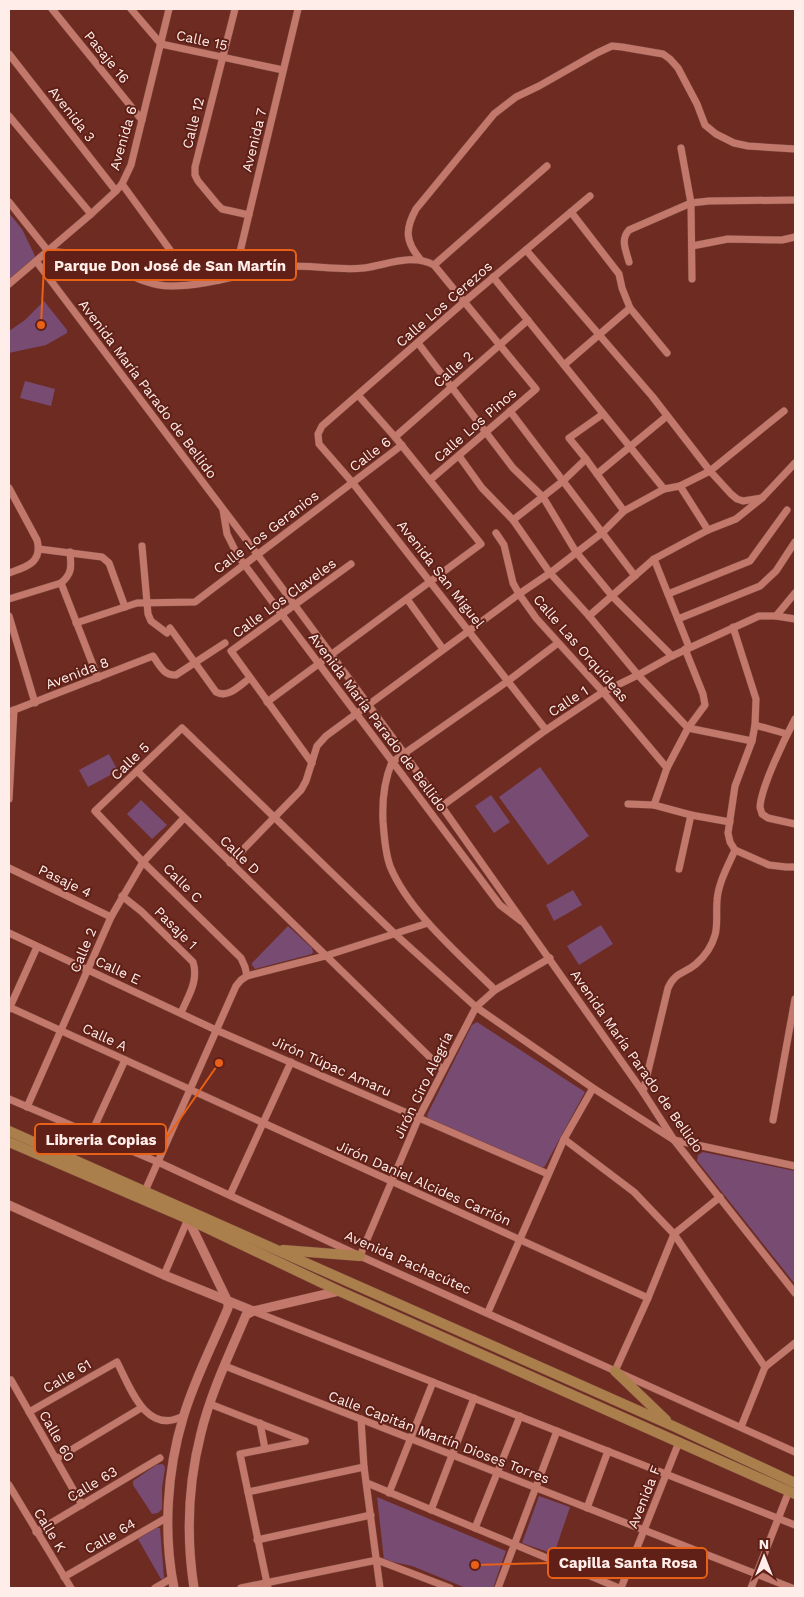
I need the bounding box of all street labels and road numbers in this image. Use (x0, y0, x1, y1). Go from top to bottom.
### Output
street label: Calle 15 (175, 27, 229, 53)
street label: Pasaje 16 (81, 28, 133, 86)
street label: Avenida 3 (45, 83, 99, 145)
street label: Calle 12 (179, 96, 207, 150)
street label: Avenida 6 (106, 104, 140, 172)
street label: Avenida 7 (238, 106, 270, 173)
street label: Calle Los Cerezos (393, 258, 495, 350)
street label: Avenida María Parado de Bellido (76, 297, 220, 481)
street label: Calle 2 (430, 348, 476, 390)
street label: Calle Los Pinos (430, 385, 520, 465)
street label: Calle 6 (346, 433, 394, 475)
street label: Calle Los Geranios (210, 487, 322, 577)
street label: Avenida San Miguel (394, 517, 488, 631)
street label: Calle Los Claveles (229, 555, 339, 641)
street label: Calle Las Orquídeas (530, 591, 632, 705)
street label: Avenida María Parado de Bellido (306, 630, 450, 814)
street label: Avenida 8 (43, 654, 111, 692)
street label: Calle 1 (545, 682, 591, 720)
street label: Calle 5 (107, 739, 153, 783)
street label: Calle D (217, 832, 263, 878)
street label: Calle C (160, 860, 206, 906)
street label: Pasaje 4 (36, 861, 94, 901)
street label: Pasaje 1 (151, 903, 201, 953)
street label: Calle 2 (66, 925, 100, 975)
street label: Calle E (93, 953, 143, 987)
street label: Avenida María Parado de Bellido (568, 967, 706, 1155)
street label: Calle A (80, 1020, 130, 1054)
street label: Jirón Ciro Alegría (390, 1029, 456, 1141)
street label: Jirón Túpac Amaru (270, 1033, 394, 1099)
street label: Jirón Daniel Alcides Carrión (334, 1137, 514, 1229)
street label: Avenida Pachacútec (342, 1227, 474, 1297)
street label: Calle 61 (40, 1356, 94, 1396)
street label: Calle Capitán Martín Dioses Torres (326, 1387, 552, 1487)
street label: Calle 60 (36, 1408, 78, 1464)
street label: Calle 63 (64, 1463, 120, 1505)
street label: Avenida F (624, 1463, 664, 1531)
street label: Calle K (31, 1505, 69, 1555)
street label: Calle 64 (82, 1515, 138, 1557)

